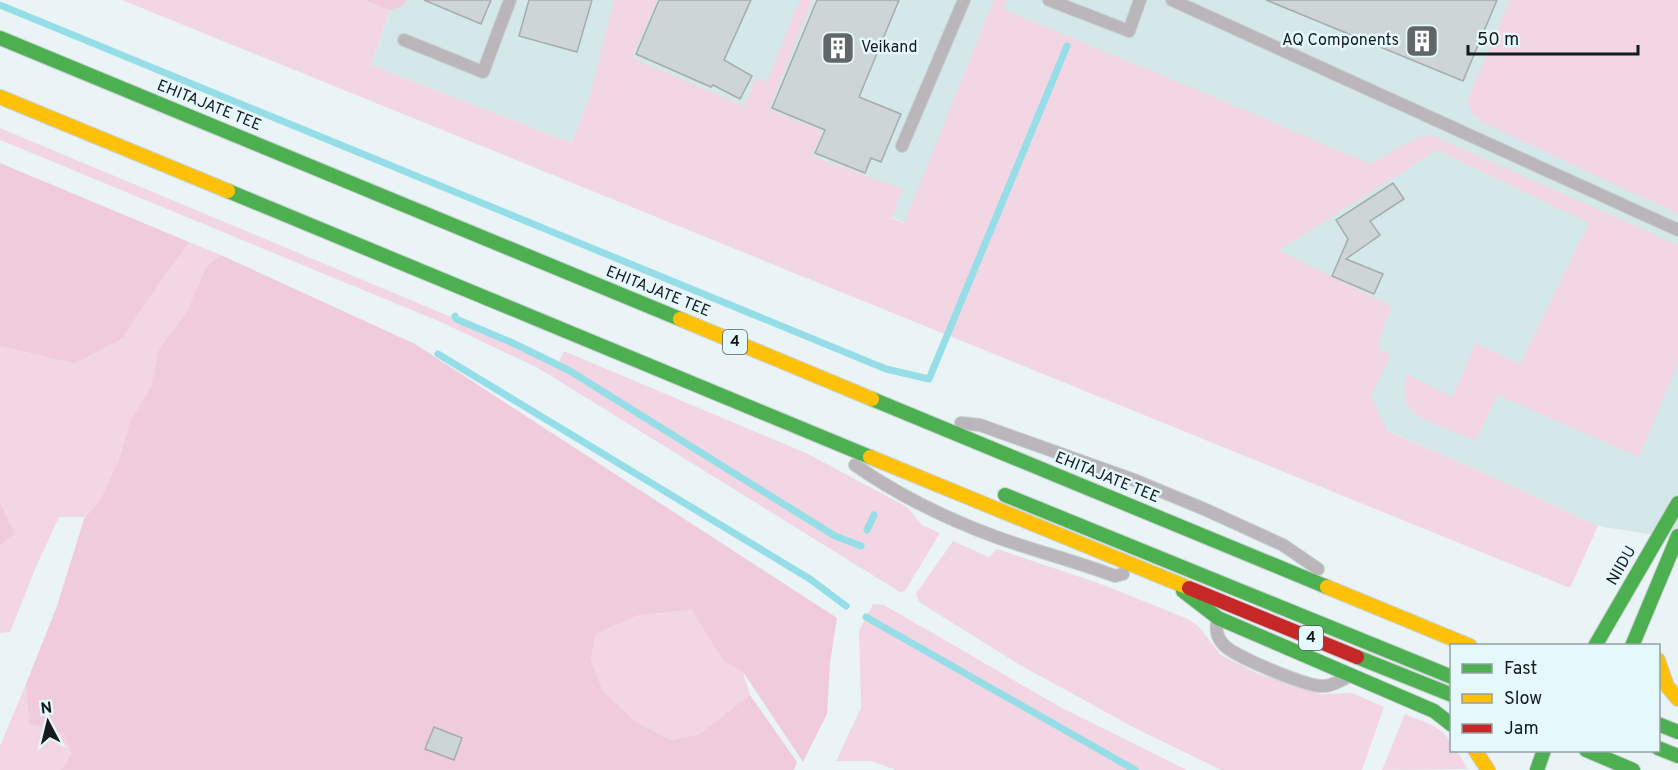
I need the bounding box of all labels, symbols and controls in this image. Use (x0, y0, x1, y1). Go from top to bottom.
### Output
scale bar (1468, 18, 1638, 56)
building icon: AQ Components (1404, 23, 1440, 59)
text: 50 m (1477, 29, 1519, 52)
building icon: Veikand (820, 30, 856, 66)
place label: AQ Components (1282, 31, 1399, 51)
place label: Veikand (861, 38, 918, 58)
street label: EHITAJATE TEE (154, 76, 264, 136)
street label: EHITAJATE TEE (603, 262, 713, 322)
road number: 4 (723, 330, 747, 354)
street label: EHITAJATE TEE (1052, 448, 1162, 508)
street label: NIIDU (1603, 543, 1641, 589)
road number: 4 (1299, 626, 1323, 650)
legend (1450, 644, 1660, 752)
text: Fast (1504, 658, 1537, 681)
text: Slow (1504, 688, 1542, 711)
north arrow (18, 692, 78, 752)
text: N (39, 698, 53, 720)
text: Jam (1504, 718, 1539, 741)

